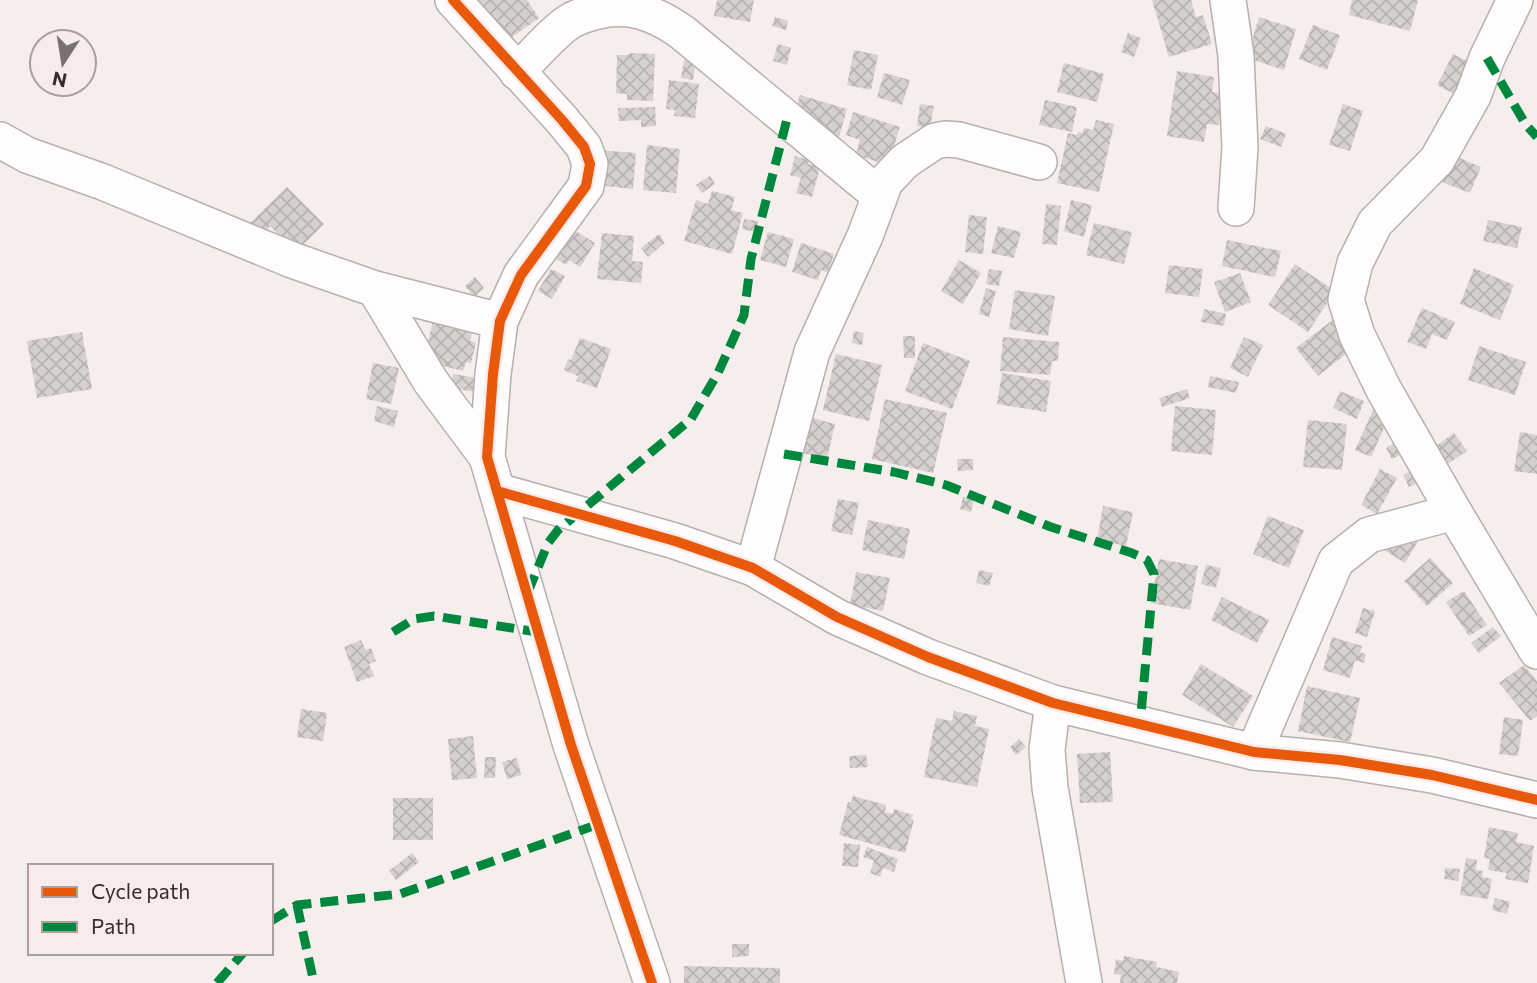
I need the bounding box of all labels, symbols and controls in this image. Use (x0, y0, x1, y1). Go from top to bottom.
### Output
north arrow (28, 28, 98, 98)
text: N (50, 67, 69, 93)
legend (28, 864, 273, 955)
text: Cycle path (91, 878, 190, 903)
text: Path (91, 913, 136, 938)

